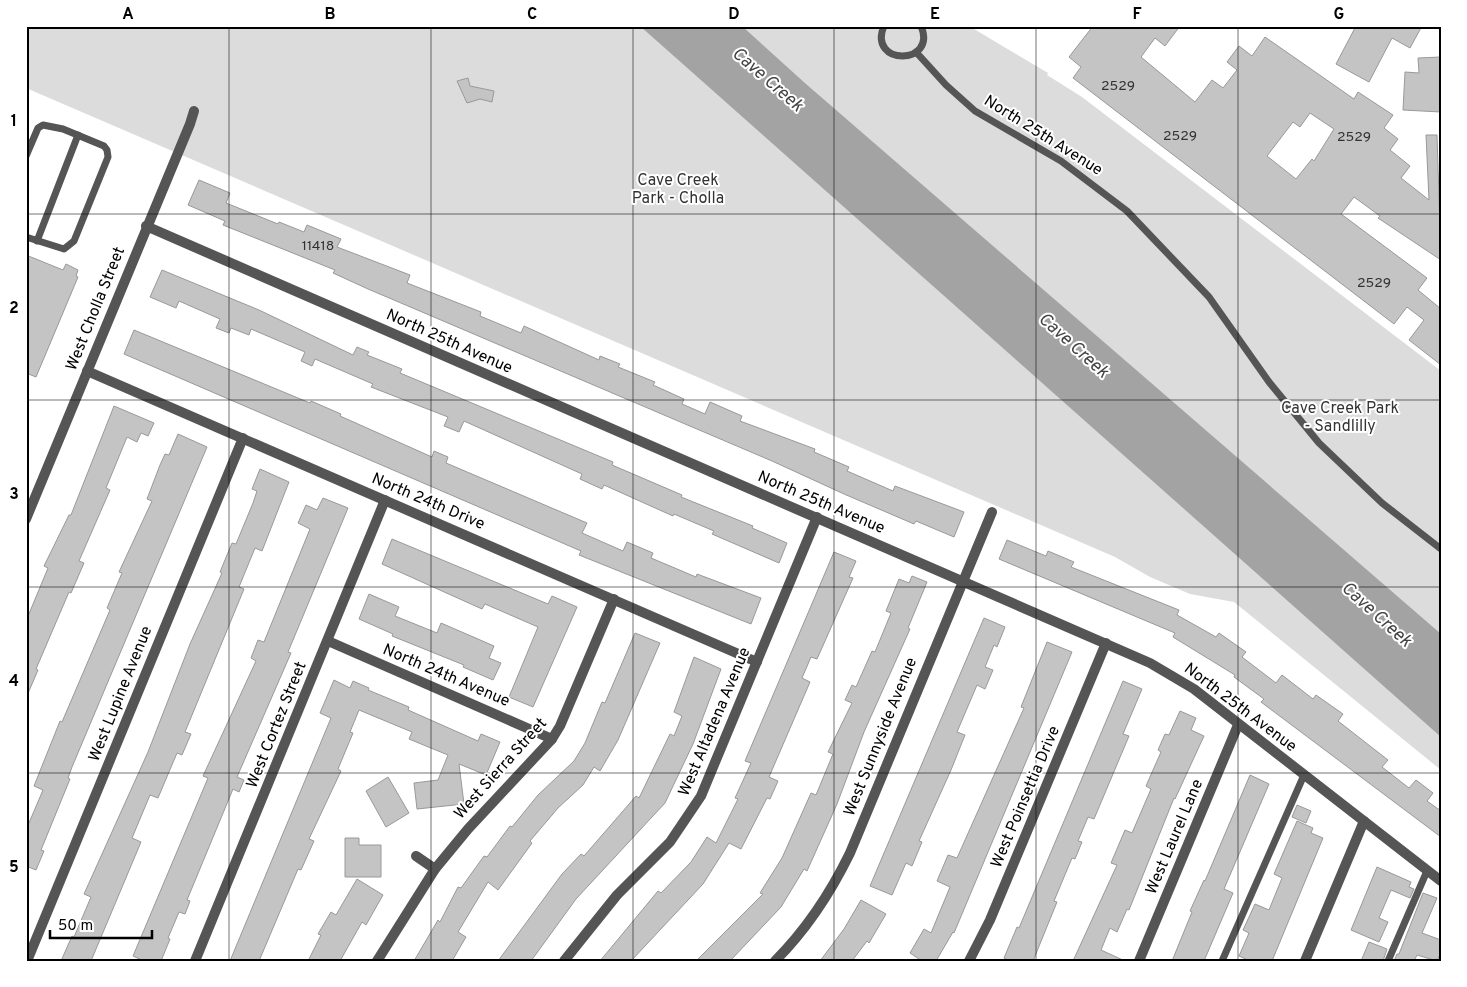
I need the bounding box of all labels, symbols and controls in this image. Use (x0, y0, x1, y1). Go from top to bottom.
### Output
text: A (122, 5, 134, 25)
text: B (324, 5, 336, 25)
text: C (527, 5, 537, 25)
text: D (728, 5, 740, 25)
text: E (930, 5, 940, 25)
text: F (1132, 5, 1142, 25)
text: G (1334, 5, 1344, 25)
water label: Cave Creek (726, 43, 808, 118)
house number: 2529 (1101, 78, 1135, 95)
street label: North 25th Avenue (980, 91, 1106, 181)
text: 1 (11, 112, 17, 132)
house number: 2529 (1163, 128, 1197, 145)
house number: 2529 (1337, 129, 1371, 146)
park label: Cave Creek Park - Cholla (632, 171, 724, 209)
house number: 11418 (302, 238, 334, 255)
street label: West Cholla Street (62, 244, 130, 374)
house number: 2529 (1357, 275, 1391, 292)
text: 2 (9, 299, 19, 319)
street label: North 25th Avenue (383, 305, 515, 379)
water label: Cave Creek (1033, 308, 1114, 384)
park label: Cave Creek Park - Sandlilly (1281, 399, 1399, 437)
street label: North 25th Avenue (754, 467, 888, 539)
street label: North 24th Drive (368, 469, 488, 535)
text: 3 (9, 485, 19, 505)
water label: Cave Creek (1336, 577, 1417, 653)
street label: West Lupine Avenue (85, 623, 157, 765)
street label: North 24th Avenue (379, 640, 513, 712)
street label: West Altadena Avenue (675, 645, 755, 799)
street label: West Sunnyside Avenue (840, 655, 922, 819)
street label: West Cortez Street (243, 659, 311, 791)
street label: North 25th Avenue (1180, 659, 1300, 757)
text: 4 (9, 672, 19, 692)
street label: West Sierra Street (450, 714, 552, 824)
street label: West Poinsettia Drive (987, 723, 1065, 871)
street label: West Laurel Lane (1142, 776, 1208, 898)
text: 5 (9, 858, 19, 878)
scale bar (50, 907, 152, 939)
text: 50 m (58, 917, 93, 936)

